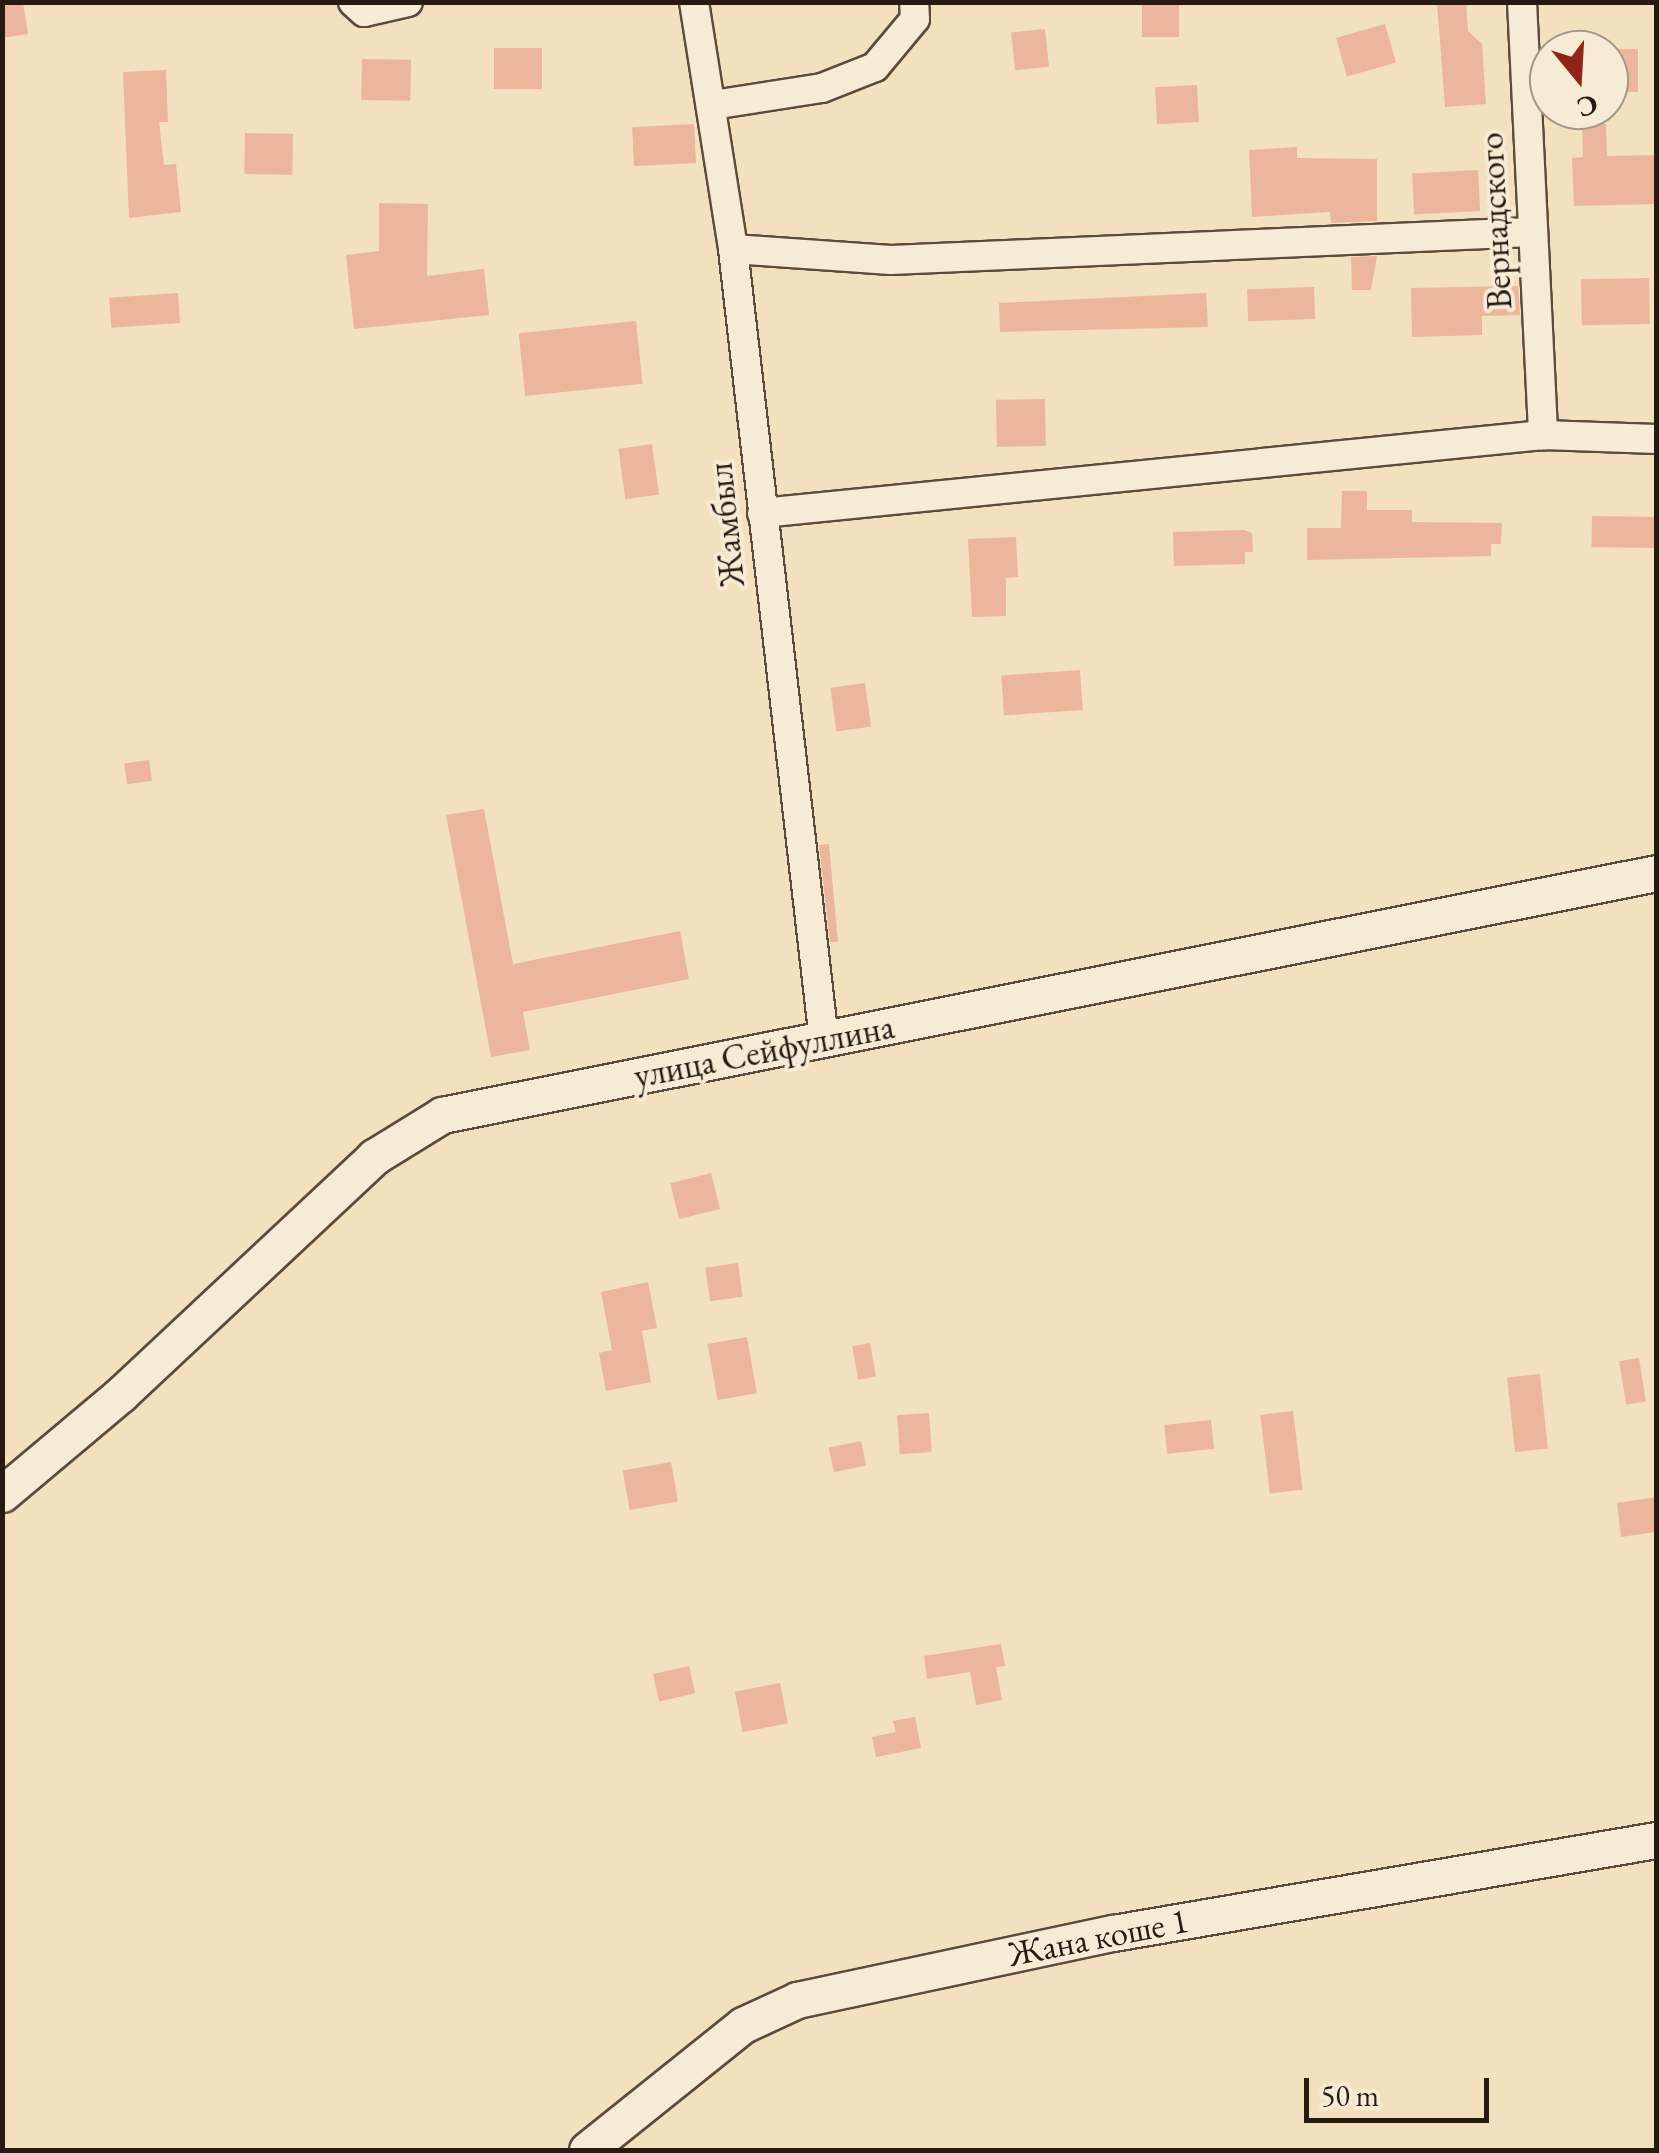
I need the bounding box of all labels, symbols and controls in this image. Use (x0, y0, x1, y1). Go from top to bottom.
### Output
north arrow (1529, 30, 1629, 130)
text: С (1573, 86, 1603, 127)
street label: Вернадского (1469, 131, 1521, 311)
street label: Жамбыл (699, 461, 753, 589)
street label: улица Сейфуллина (630, 1005, 898, 1097)
street label: Жана коше 1 (1004, 1899, 1192, 1975)
scale bar (1309, 2058, 1494, 2120)
text: 50 m (1321, 2076, 1379, 2115)

